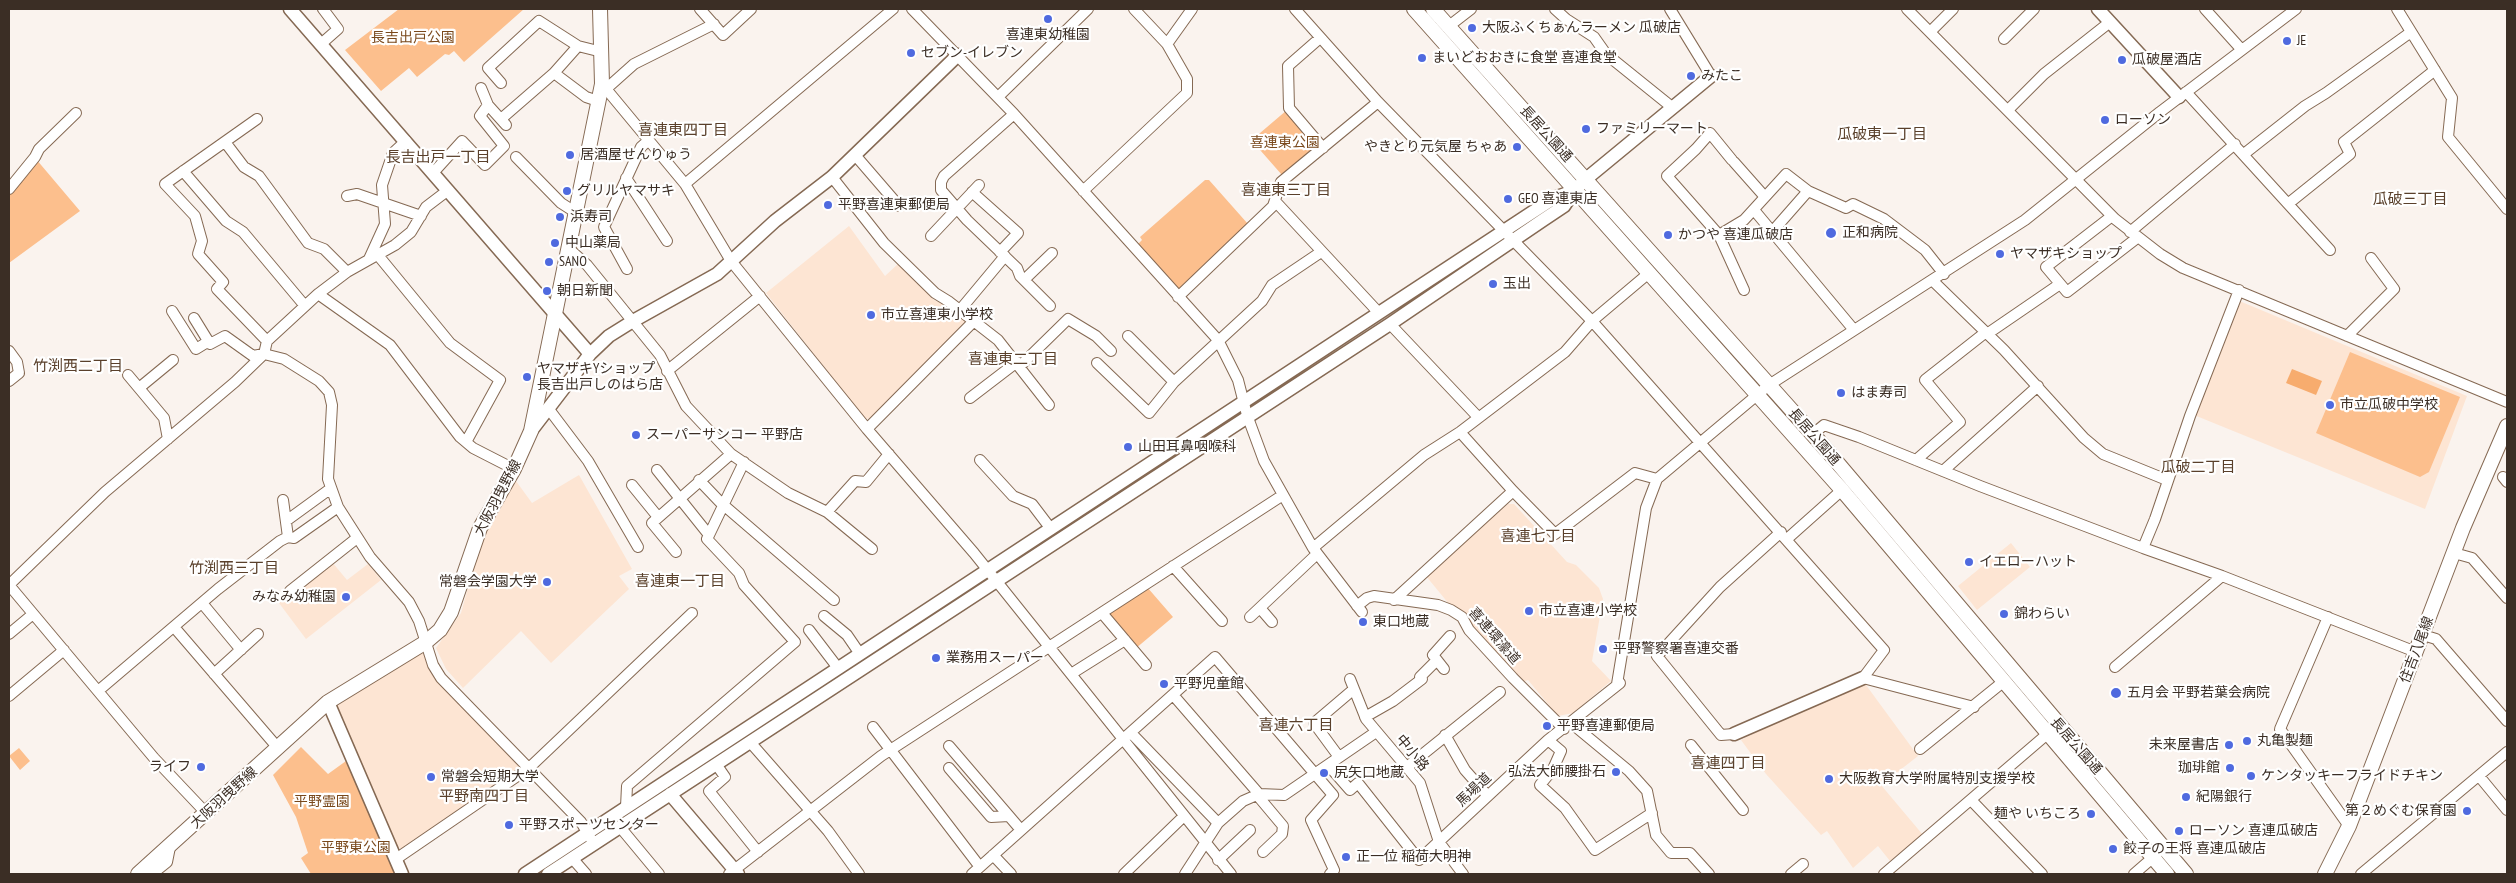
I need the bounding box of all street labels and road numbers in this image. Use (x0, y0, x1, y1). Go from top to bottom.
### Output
street label: 長居公園通 (1516, 102, 1576, 166)
street label: 長居公園通 (1785, 405, 1843, 469)
street label: 大阪羽曳野線 (471, 457, 525, 539)
street label: 喜連環濠道 (1465, 604, 1523, 668)
street label: 住吉八尾線 (2397, 614, 2437, 686)
street label: 長居公園通 (2047, 714, 2105, 778)
street label: 中小路 (1392, 732, 1432, 774)
street label: 大阪羽曳野線 (187, 764, 261, 832)
street label: 馬場道 (1453, 770, 1495, 810)

